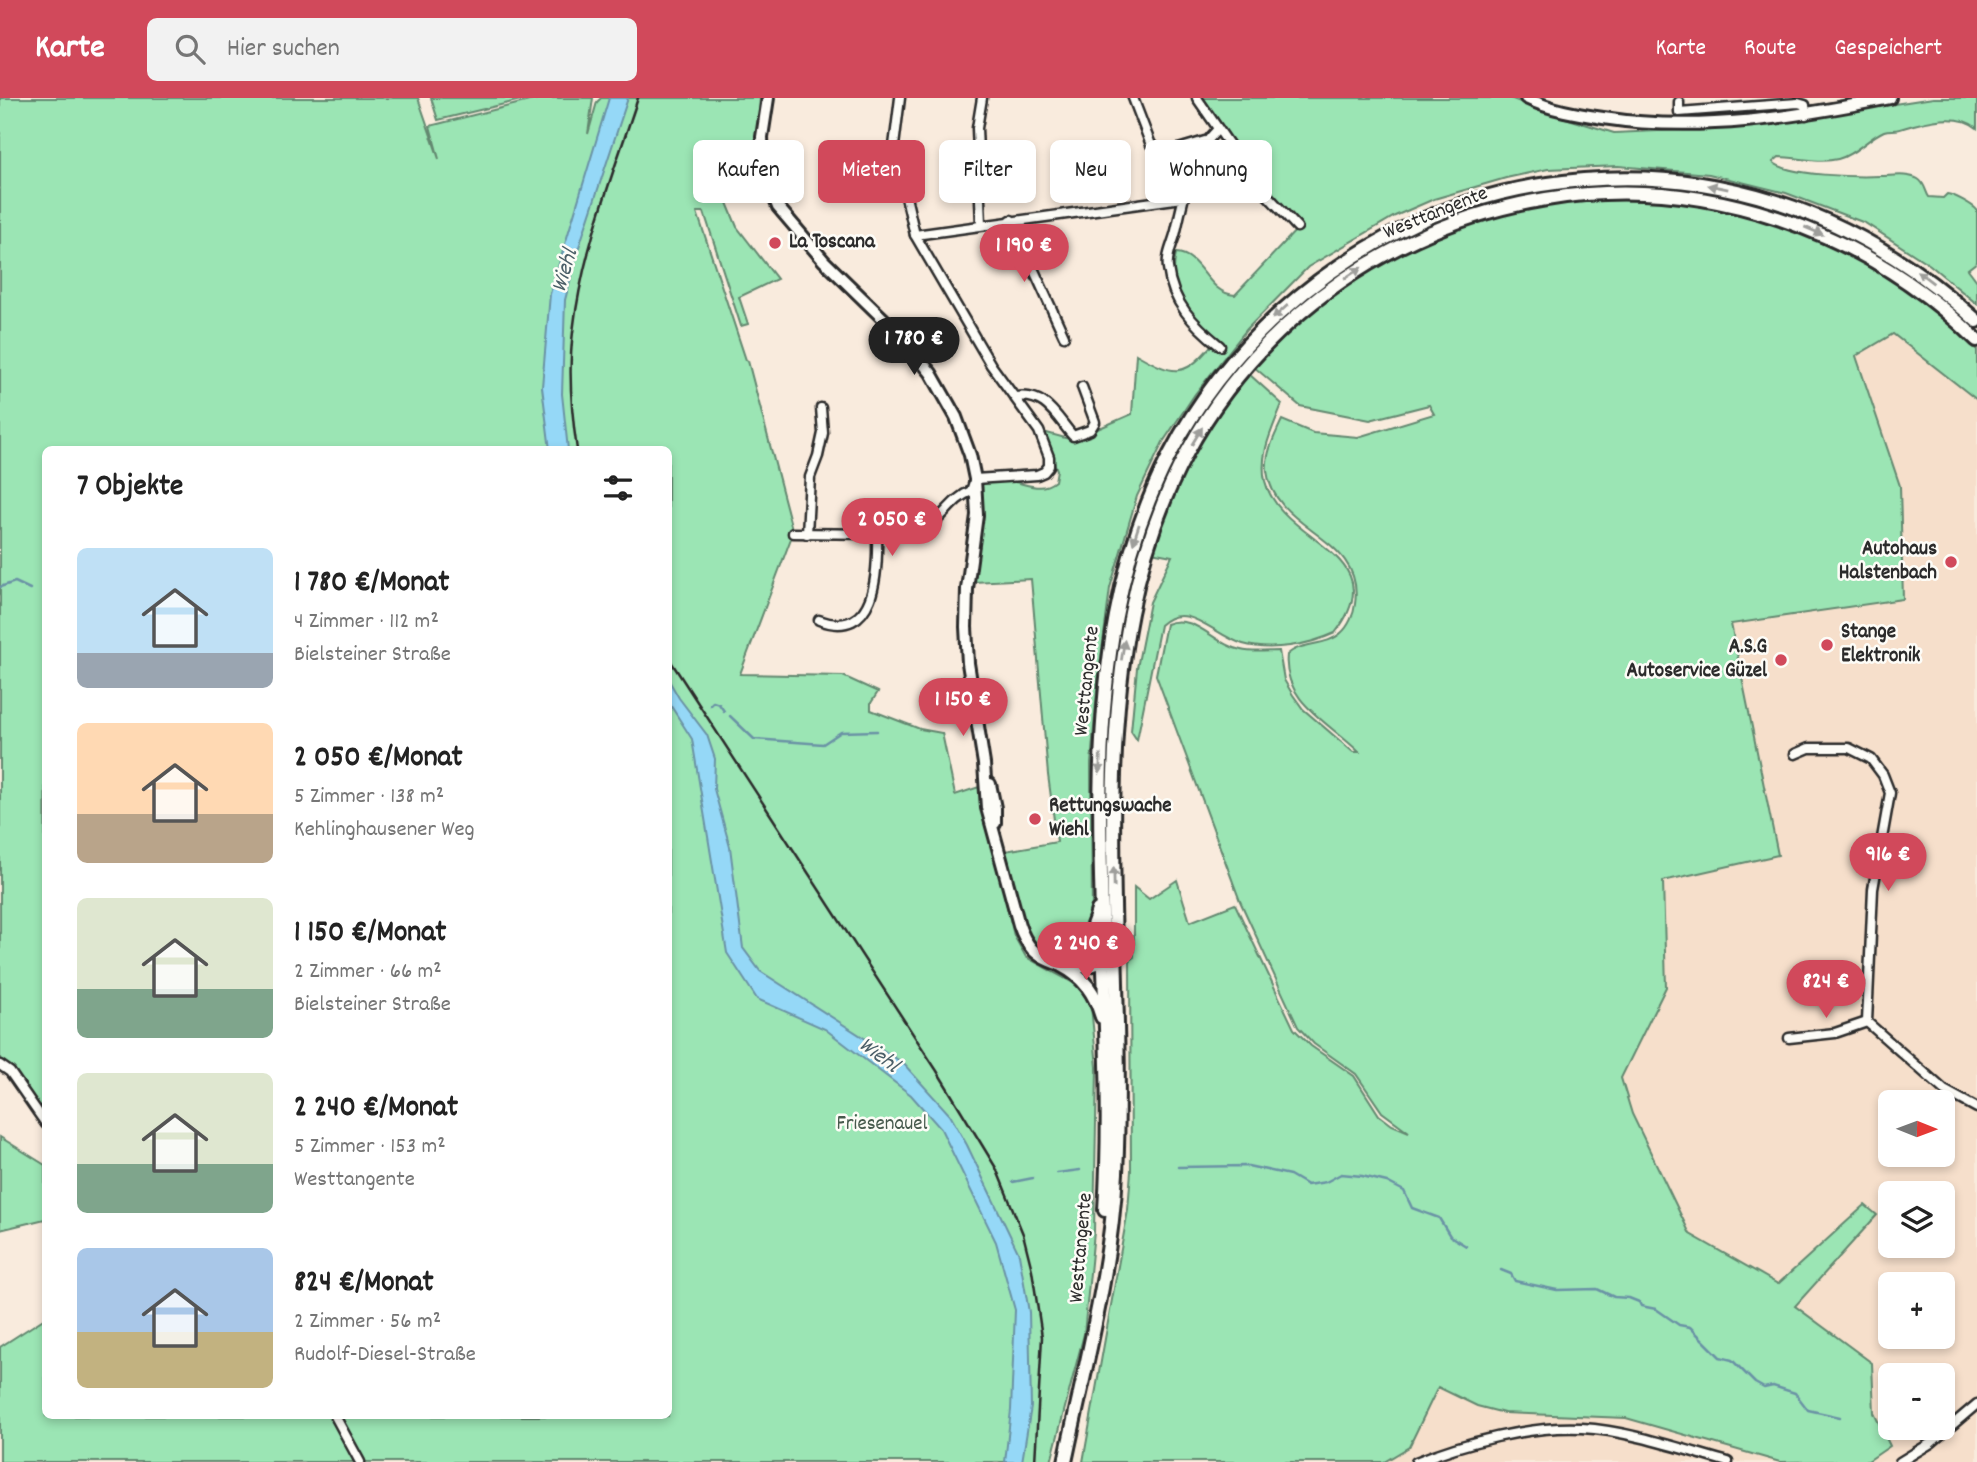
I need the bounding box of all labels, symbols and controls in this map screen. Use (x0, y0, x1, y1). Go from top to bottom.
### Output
search box (147, 18, 637, 81)
text: Karte (35, 26, 105, 73)
icon: search (171, 30, 209, 68)
text: Hier suchen (227, 31, 340, 68)
text: Karte (1655, 32, 1706, 66)
text: Route (1744, 32, 1796, 66)
text: Gespeichert (1834, 32, 1942, 66)
chip: Kaufen (693, 140, 804, 203)
chip: Mieten (818, 140, 925, 203)
chip: Filter (939, 140, 1036, 203)
chip: Neu (1050, 140, 1131, 203)
chip: Wohnung (1145, 140, 1272, 203)
street label: Westtangente (1379, 179, 1493, 249)
one-way arrow (1707, 181, 1729, 192)
pin: 1 190 € (959, 225, 1089, 284)
one-way arrow (1803, 226, 1824, 237)
place label: La Toscana (789, 228, 876, 258)
text: 1 190 € (996, 230, 1052, 263)
marker: La Toscana (767, 235, 783, 251)
water label: Wiehl (544, 244, 589, 297)
one-way arrow (1343, 267, 1363, 280)
one-way arrow (1915, 270, 1934, 284)
one-way arrow (1271, 304, 1289, 320)
pin: 1 780 € (849, 317, 979, 377)
text: 1 780 € (885, 323, 943, 356)
one-way arrow (1190, 426, 1203, 445)
text: 7 Objekte (77, 467, 183, 510)
icon: filters (599, 469, 637, 507)
pin: 2 050 € (827, 498, 957, 558)
text: 2 050 € (857, 504, 927, 537)
one-way arrow (1130, 524, 1140, 545)
place label: Autohaus Halstenbach (1839, 535, 1937, 589)
marker: Autohaus Halstenbach (1943, 554, 1959, 570)
text: 1 780 €/Monat (294, 563, 449, 606)
icon: home (133, 576, 217, 660)
text: 4 Zimmer · 112 m² (294, 606, 439, 639)
place label: Stange Elektronik (1841, 618, 1921, 672)
street label: Westtangente (1067, 625, 1109, 737)
place label: A.S.G Autoservice Güzel (1627, 633, 1768, 687)
marker: Stange Elektronik (1819, 637, 1835, 653)
text: Bielsteiner Straße (294, 639, 451, 672)
one-way arrow (1118, 639, 1129, 661)
marker: A.S.G Autoservice Güzel (1773, 652, 1789, 668)
pin: 1 150 € (898, 678, 1028, 738)
text: 1 150 € (935, 684, 991, 717)
text: 2 050 €/Monat (294, 738, 463, 781)
icon: home (133, 751, 217, 835)
one-way arrow (1094, 753, 1105, 775)
text: 5 Zimmer · 138 m² (294, 781, 444, 814)
place label: Rettungswache Wiehl (1049, 792, 1171, 846)
marker: Rettungswache Wiehl (1027, 811, 1043, 827)
text: Kehlinghausener Weg (294, 814, 475, 847)
pin: 916 € (1839, 834, 1937, 893)
text: 916 € (1866, 839, 1910, 872)
one-way arrow (1108, 866, 1120, 888)
text: 1 150 €/Monat (294, 913, 446, 956)
pin: 2 240 € (1021, 922, 1151, 982)
icon: home (133, 926, 217, 1010)
text: 2 240 € (1053, 928, 1119, 961)
text: 2 Zimmer · 66 m² (294, 956, 442, 989)
pin: 824 € (1777, 960, 1875, 1020)
text: 824 € (1803, 966, 1849, 999)
text: Bielsteiner Straße (294, 989, 451, 1022)
water label: Wiehl (851, 1030, 907, 1083)
text: 2 240 €/Monat (294, 1088, 458, 1131)
north arrow (1878, 1090, 1955, 1167)
map controls (1878, 1090, 1955, 1440)
icon: home (133, 1101, 217, 1185)
park label: Friesenauel (836, 1110, 928, 1140)
text: 5 Zimmer · 153 m² (294, 1131, 446, 1164)
text: Westtangente (294, 1164, 415, 1197)
button: layers (1878, 1181, 1955, 1258)
street label: Westtangente (1062, 1192, 1102, 1304)
text: 824 €/Monat (294, 1263, 434, 1306)
button: + (1878, 1272, 1955, 1349)
icon: home (133, 1276, 217, 1360)
text: 2 Zimmer · 56 m² (294, 1306, 441, 1339)
text: Rudolf-Diesel-Straße (294, 1339, 476, 1372)
button: − (1878, 1363, 1955, 1440)

